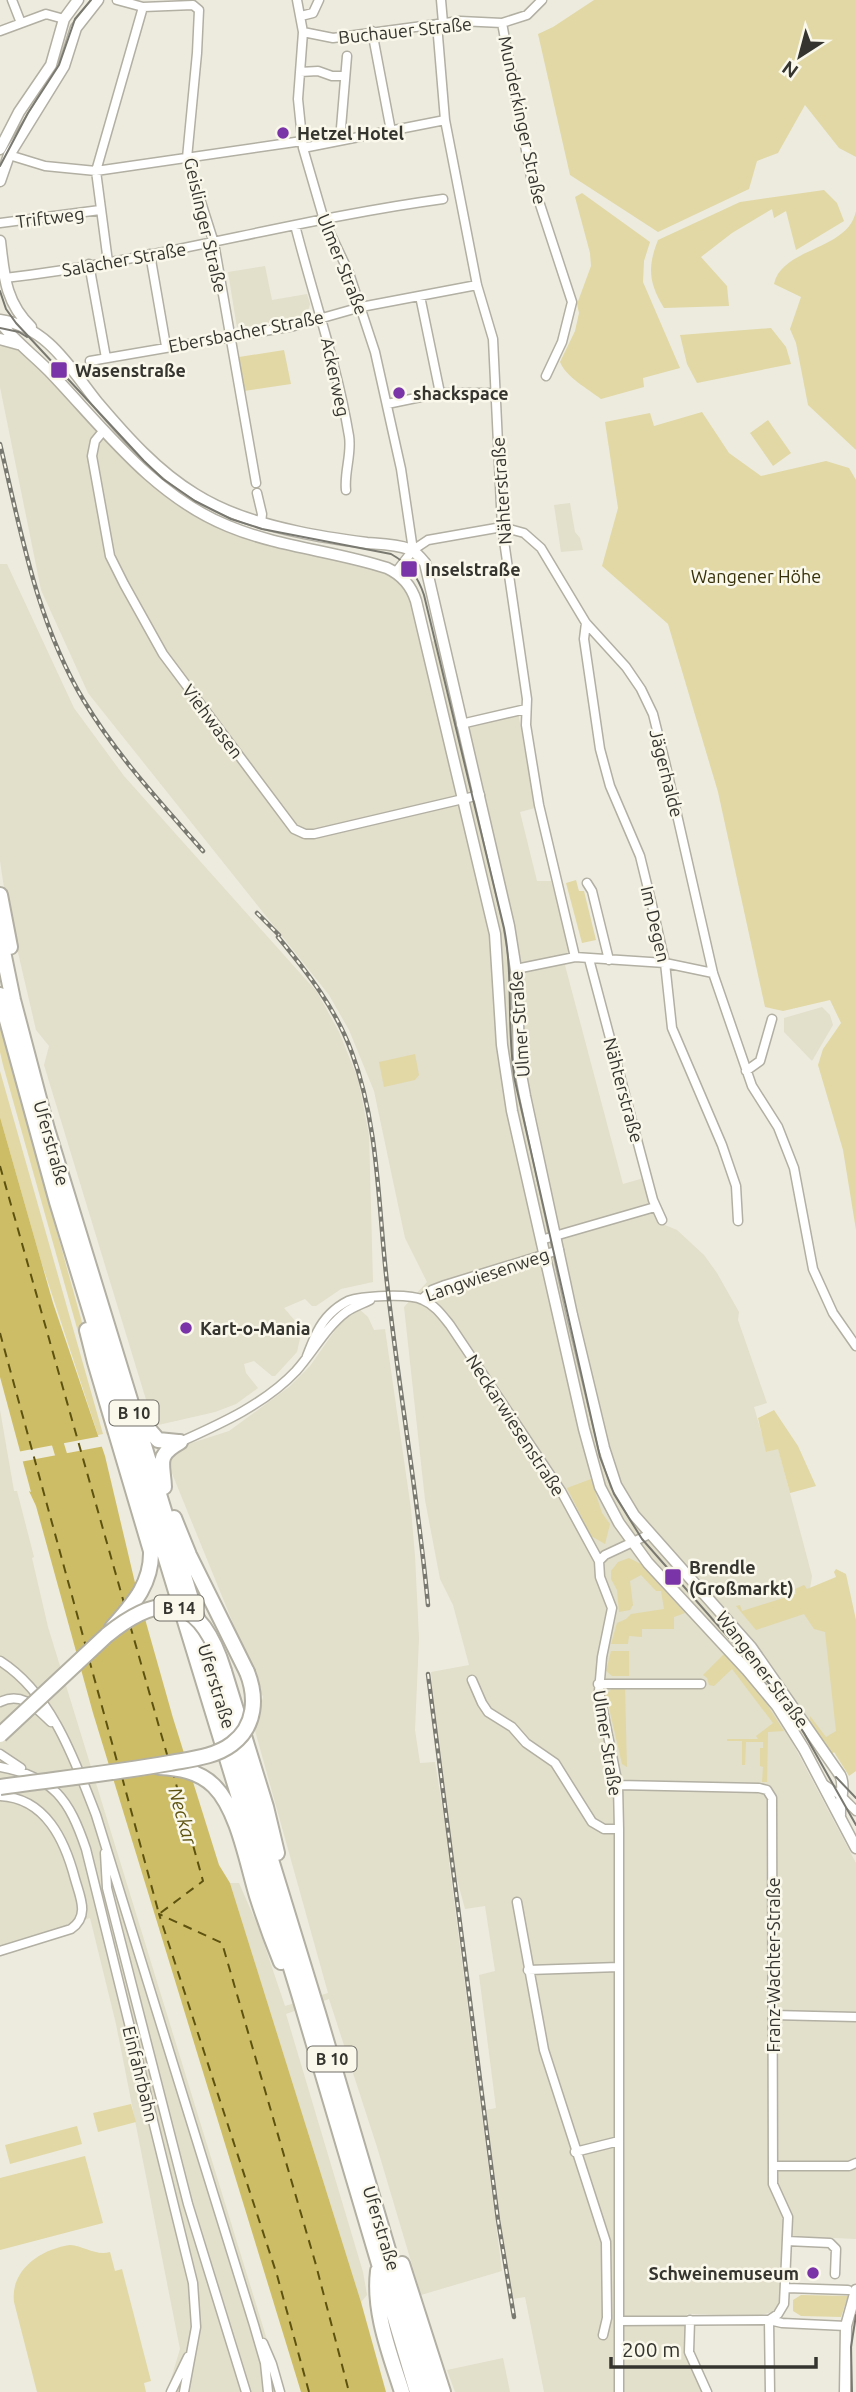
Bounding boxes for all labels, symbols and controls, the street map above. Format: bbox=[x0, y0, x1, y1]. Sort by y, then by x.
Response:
street label: Buchauer Straße bbox=[337, 13, 473, 47]
north arrow bbox=[765, 21, 835, 91]
street label: Munderkinger Straße bbox=[495, 34, 551, 206]
text: N bbox=[778, 57, 802, 83]
place label: Hetzel Hotel bbox=[297, 123, 405, 143]
marker: Hetzel Hotel bbox=[275, 125, 291, 141]
street label: Geislinger Straße bbox=[181, 156, 231, 294]
street label: Triftweg bbox=[15, 203, 85, 231]
street label: Ulmer Straße bbox=[314, 211, 372, 317]
street label: Salacher Straße bbox=[60, 238, 188, 280]
street label: Ebersbacher Straße bbox=[167, 306, 325, 356]
street label: Ackerweg bbox=[318, 336, 354, 418]
marker: Wasenstraße bbox=[49, 360, 69, 380]
place label: Wasenstraße bbox=[75, 360, 186, 380]
place label: shackspace bbox=[413, 383, 509, 403]
marker: shackspace bbox=[391, 385, 407, 401]
street label: Nähterstraße bbox=[487, 436, 515, 546]
marker: Inselstraße bbox=[399, 559, 419, 579]
place label: Inselstraße bbox=[425, 559, 521, 579]
park label: Wangener Höhe bbox=[691, 566, 821, 586]
street label: Viehwasen bbox=[179, 680, 247, 762]
street label: Jägerhalde bbox=[646, 727, 688, 819]
street label: Im Degen bbox=[638, 884, 674, 964]
street label: Ulmer Straße bbox=[505, 970, 533, 1078]
street label: Nähterstraße bbox=[600, 1035, 648, 1145]
street label: Uferstraße bbox=[30, 1098, 74, 1188]
street label: Langwiesenweg bbox=[422, 1243, 552, 1305]
place label: Kart-o-Mania bbox=[200, 1318, 311, 1338]
marker: Kart-o-Mania bbox=[178, 1320, 194, 1336]
street label: Neckarwiesenstraße bbox=[463, 1350, 569, 1500]
road number: B 10 bbox=[110, 1400, 158, 1426]
place label: Brendle (Großmarkt) bbox=[689, 1557, 794, 1599]
marker: Brendle (Großmarkt) bbox=[663, 1567, 683, 1587]
road number: B 14 bbox=[154, 1596, 204, 1620]
street label: Wangener Straße bbox=[713, 1607, 813, 1731]
street label: Uferstraße bbox=[195, 1641, 239, 1731]
street label: Ulmer Straße bbox=[590, 1689, 626, 1797]
water label: Neckar bbox=[164, 1785, 202, 1848]
street label: Franz-Wachter-Straße bbox=[763, 1877, 783, 2053]
street label: Einfahrbahn bbox=[119, 2024, 163, 2124]
road number: B 10 bbox=[308, 2047, 356, 2072]
street label: Uferstraße bbox=[360, 2183, 404, 2273]
place label: Schweinemuseum bbox=[648, 2263, 799, 2283]
marker: Schweinemuseum bbox=[805, 2265, 821, 2281]
scale bar bbox=[611, 2326, 816, 2370]
text: 200 m bbox=[622, 2337, 680, 2361]

